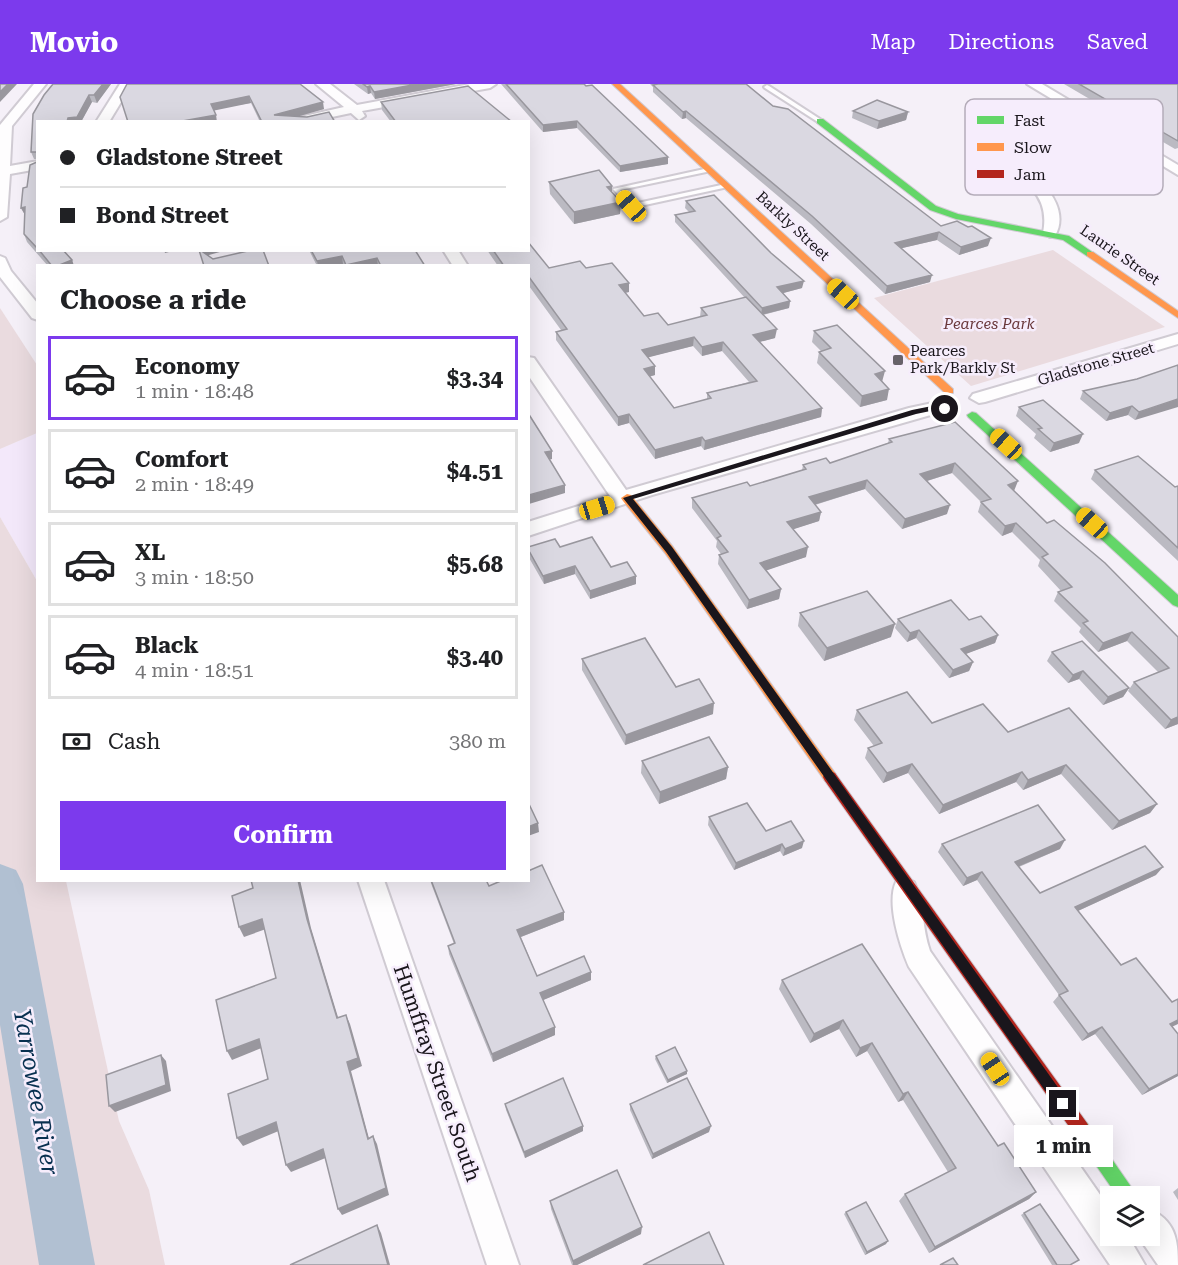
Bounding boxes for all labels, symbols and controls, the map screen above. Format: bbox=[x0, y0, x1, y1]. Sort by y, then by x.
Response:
text: Movio bbox=[30, 26, 118, 59]
text: Map bbox=[871, 30, 915, 54]
text: Directions bbox=[948, 30, 1054, 54]
text: Saved bbox=[1087, 30, 1148, 54]
legend bbox=[965, 99, 1163, 195]
text: Fast bbox=[1014, 111, 1045, 130]
text: Slow bbox=[1014, 138, 1052, 157]
text: Gladstone Street bbox=[96, 145, 283, 170]
text: Jam bbox=[1014, 165, 1046, 184]
car bbox=[612, 187, 650, 225]
street label: Barkly Street bbox=[753, 187, 834, 265]
text: Bond Street bbox=[96, 203, 229, 228]
street label: Laurie Street bbox=[1077, 221, 1164, 289]
car bbox=[824, 275, 862, 313]
text: Choose a ride bbox=[60, 284, 246, 316]
park label: Pearces Park bbox=[942, 315, 1035, 333]
street label: Gladstone Street bbox=[1036, 339, 1157, 389]
place label: Pearces Park/Barkly St bbox=[910, 342, 1016, 377]
icon: car bbox=[63, 351, 117, 405]
marker: Pearces Park/Barkly St bbox=[891, 353, 905, 367]
text: Economy bbox=[135, 354, 239, 379]
text: $3.34 bbox=[447, 366, 503, 391]
text: 1 min · 18:48 bbox=[135, 379, 254, 403]
route start bbox=[931, 395, 958, 422]
car bbox=[987, 425, 1025, 463]
icon: car bbox=[63, 444, 117, 498]
text: Comfort bbox=[135, 447, 228, 472]
text: $4.51 bbox=[447, 459, 503, 484]
text: 2 min · 18:49 bbox=[135, 472, 254, 496]
car bbox=[577, 494, 617, 522]
car bbox=[1073, 504, 1111, 542]
icon: car bbox=[63, 537, 117, 591]
text: XL bbox=[135, 540, 165, 565]
text: $5.68 bbox=[447, 552, 503, 577]
text: 3 min · 18:50 bbox=[135, 565, 254, 589]
icon: car bbox=[63, 630, 117, 684]
text: Black bbox=[135, 633, 199, 658]
text: $3.40 bbox=[447, 645, 503, 670]
text: 4 min · 18:51 bbox=[135, 658, 254, 682]
icon: cash bbox=[60, 725, 93, 758]
text: Cash bbox=[108, 729, 160, 754]
text: 380 m bbox=[449, 729, 506, 753]
button: Confirm bbox=[60, 801, 506, 870]
street label: Humffray Street South bbox=[389, 961, 486, 1185]
water label: Yarrowee River bbox=[8, 1006, 64, 1178]
car bbox=[977, 1049, 1013, 1089]
route end bbox=[1049, 1090, 1076, 1117]
callout: 1 min bbox=[1014, 1125, 1112, 1167]
text: 1 min bbox=[1036, 1134, 1091, 1158]
map controls bbox=[1100, 1186, 1160, 1246]
button: layers bbox=[1100, 1186, 1160, 1246]

